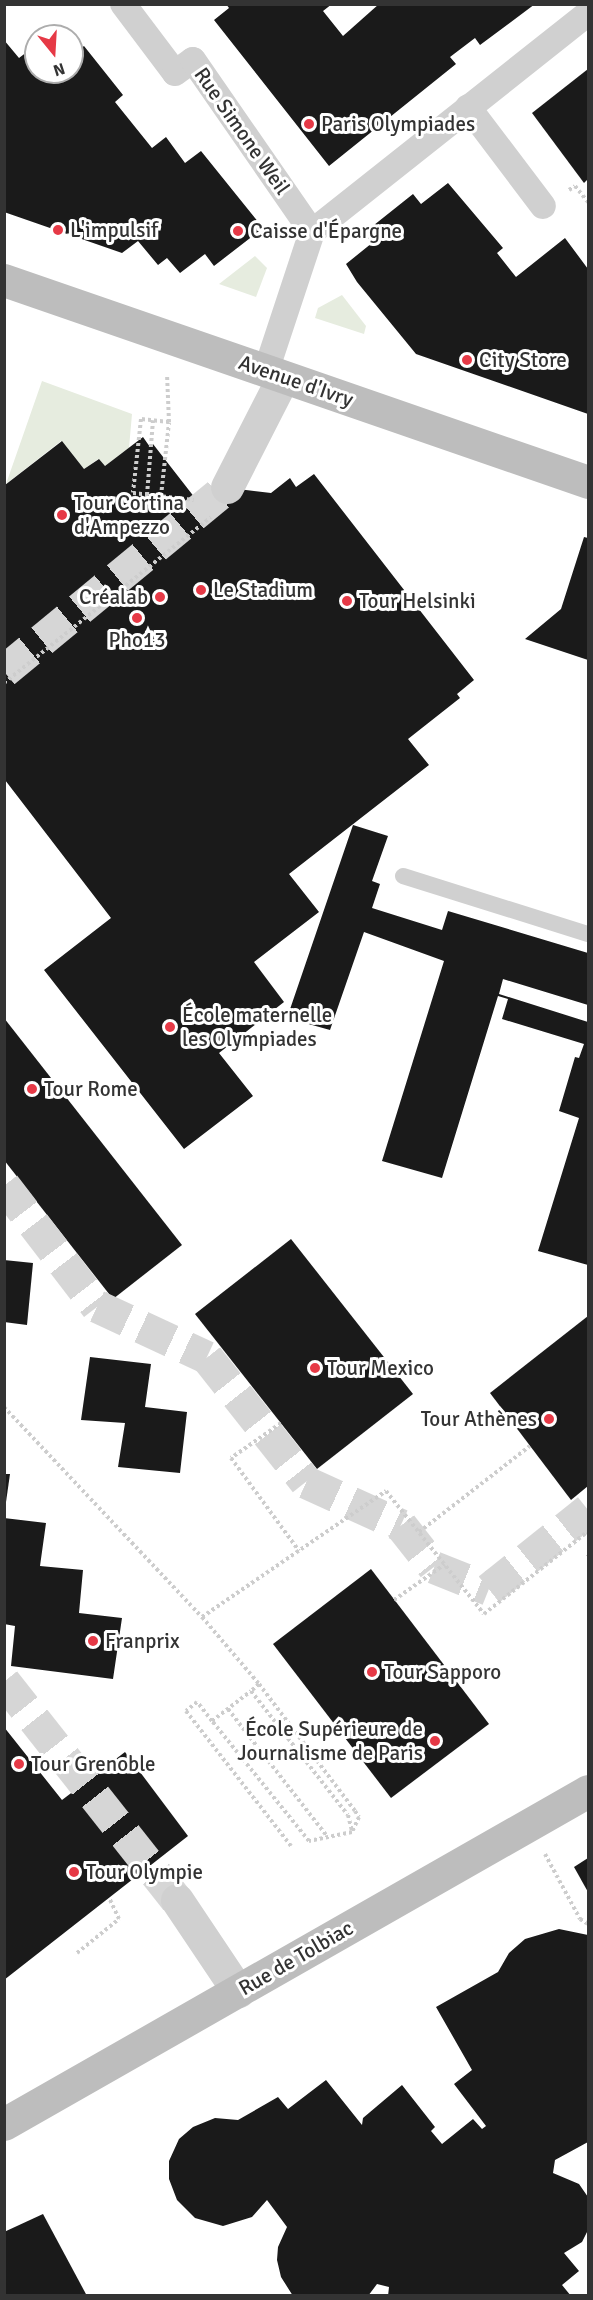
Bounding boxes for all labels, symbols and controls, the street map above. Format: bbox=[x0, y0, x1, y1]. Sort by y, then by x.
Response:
north arrow bbox=[24, 24, 84, 84]
text: N bbox=[51, 58, 67, 80]
street label: Rue Simone Weil bbox=[189, 62, 295, 200]
place label: Paris Olympiades bbox=[321, 111, 475, 137]
marker: Paris Olympiades bbox=[302, 117, 316, 131]
place label: L'impulsif bbox=[70, 217, 158, 243]
place label: Caisse d'Épargne bbox=[250, 218, 402, 244]
marker: L'impulsif bbox=[51, 223, 65, 237]
marker: Caisse d'Épargne bbox=[231, 224, 245, 238]
place label: City Store bbox=[479, 347, 567, 373]
street label: Avenue d'Ivry bbox=[235, 350, 357, 412]
marker: City Store bbox=[460, 353, 474, 367]
place label: Tour Cortina d'Ampezzo bbox=[74, 490, 184, 540]
marker: Tour Cortina d'Ampezzo bbox=[55, 508, 69, 522]
place label: Le Stadium bbox=[213, 577, 313, 603]
marker: Le Stadium bbox=[194, 583, 208, 597]
place label: Créalab bbox=[79, 584, 148, 610]
place label: Tour Helsinki bbox=[359, 588, 476, 614]
marker: Créalab bbox=[153, 590, 167, 604]
marker: Tour Helsinki bbox=[340, 594, 354, 608]
marker: Pho13 bbox=[130, 611, 144, 625]
place label: Pho13 bbox=[109, 627, 165, 653]
place label: École maternelle les Olympiades bbox=[182, 1002, 332, 1052]
marker: École maternelle les Olympiades bbox=[163, 1020, 177, 1034]
place label: Tour Rome bbox=[44, 1076, 138, 1102]
marker: Tour Rome bbox=[25, 1082, 39, 1096]
place label: Tour Mexico bbox=[327, 1355, 434, 1381]
marker: Tour Mexico bbox=[308, 1361, 322, 1375]
place label: Tour Athènes bbox=[421, 1406, 537, 1432]
marker: Tour Athènes bbox=[542, 1412, 556, 1426]
place label: Franprix bbox=[105, 1628, 180, 1654]
marker: Franprix bbox=[86, 1634, 100, 1648]
place label: Tour Sapporo bbox=[384, 1659, 501, 1685]
marker: Tour Sapporo bbox=[365, 1665, 379, 1679]
place label: École Supérieure de Journalisme de Paris bbox=[237, 1716, 423, 1766]
marker: École Supérieure de Journalisme de Paris bbox=[428, 1734, 442, 1748]
place label: Tour Grenoble bbox=[31, 1751, 156, 1777]
marker: Tour Grenoble bbox=[12, 1757, 26, 1771]
place label: Tour Olympie bbox=[86, 1859, 203, 1885]
marker: Tour Olympie bbox=[67, 1865, 81, 1879]
street label: Rue de Tolbiac bbox=[234, 1915, 358, 2001]

